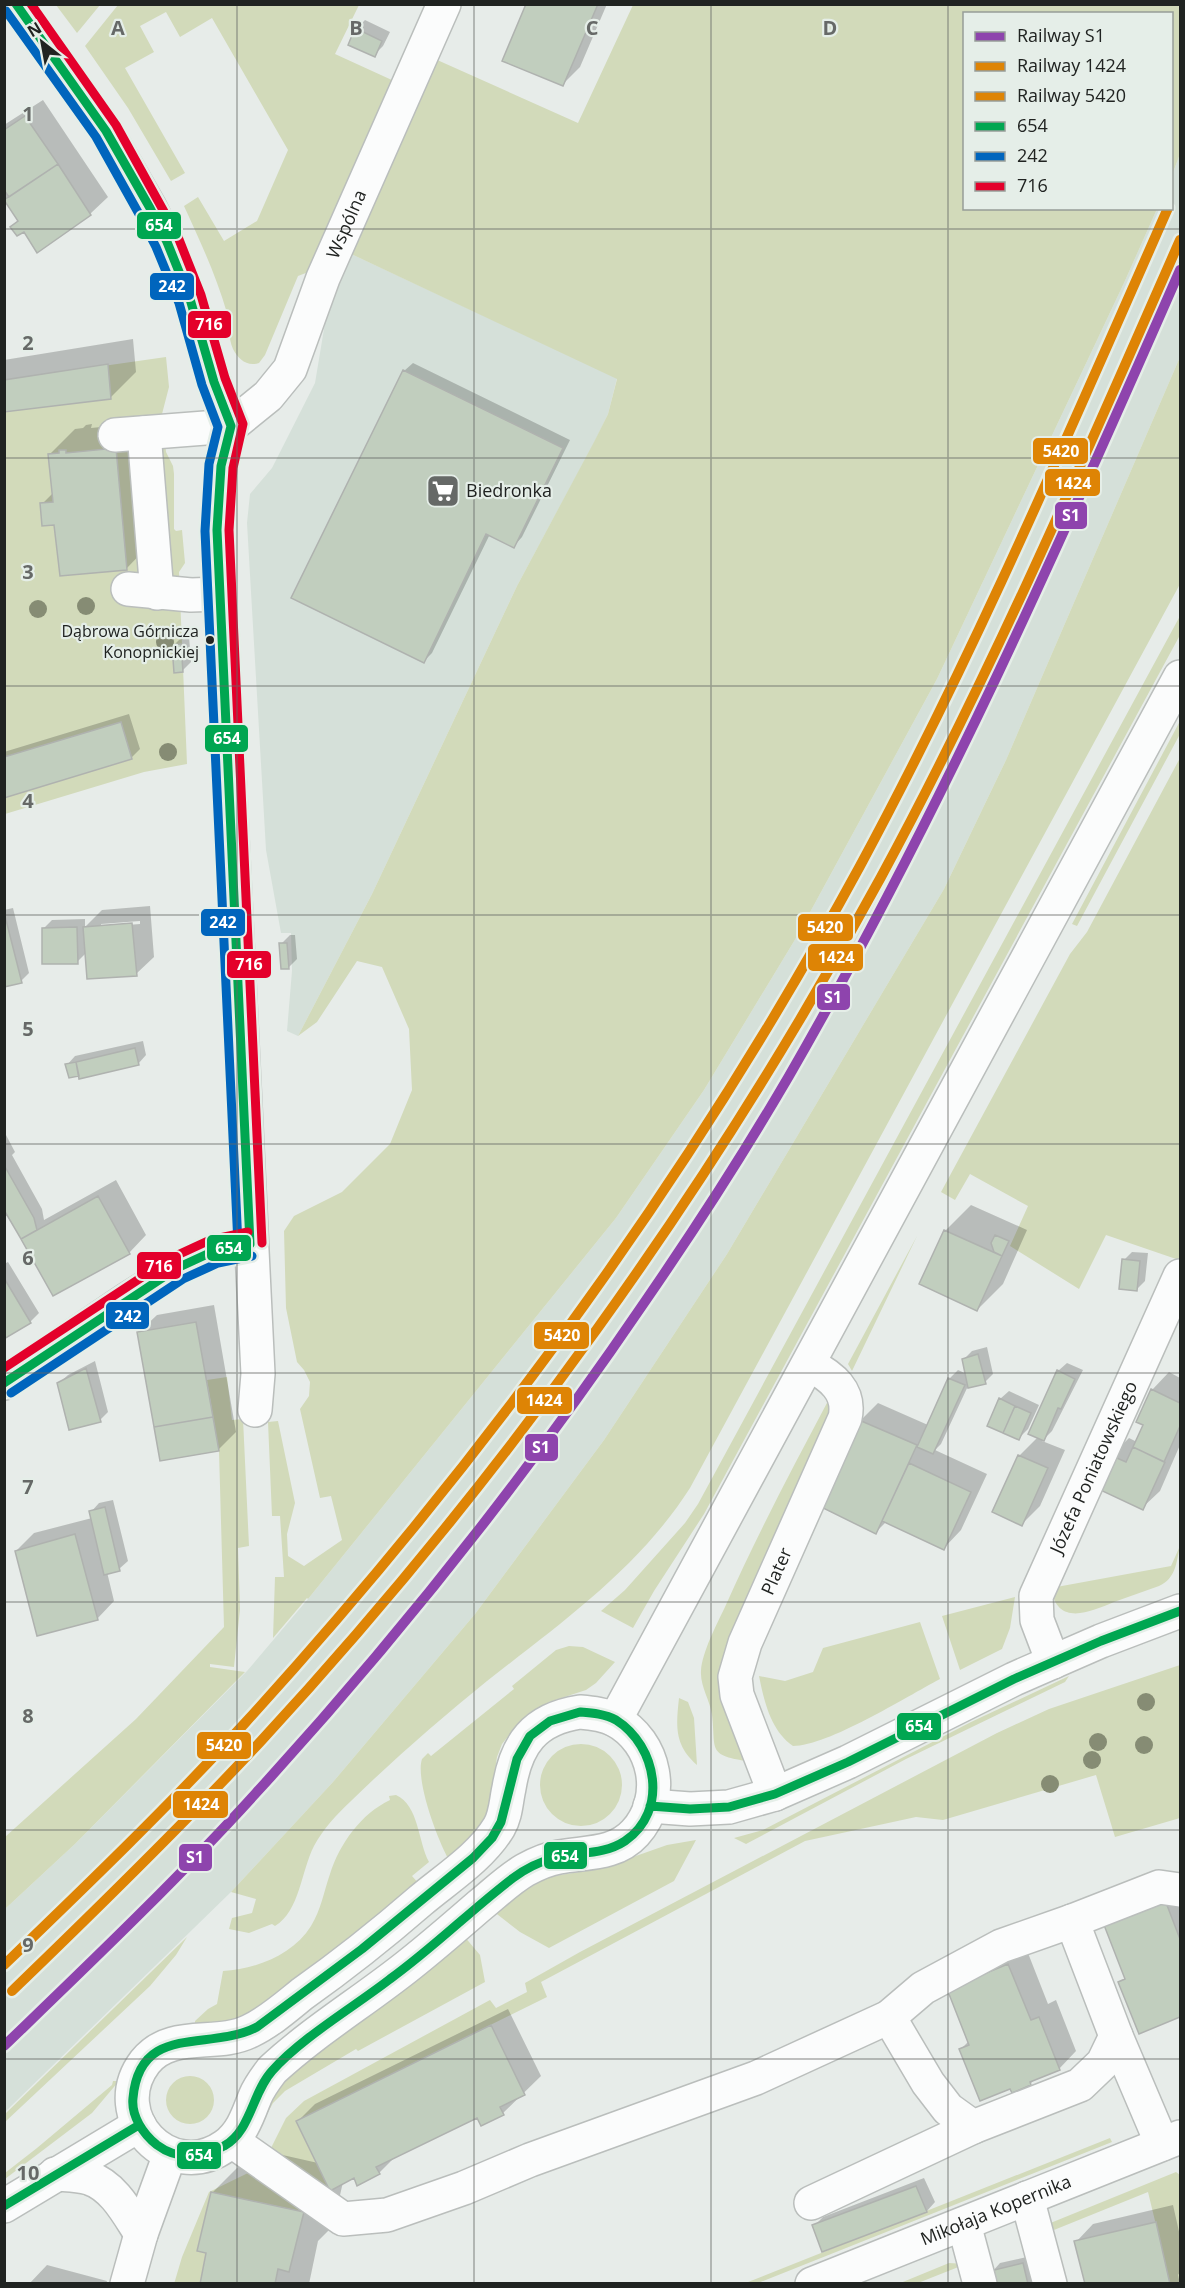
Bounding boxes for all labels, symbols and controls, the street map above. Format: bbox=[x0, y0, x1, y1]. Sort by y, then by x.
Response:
north arrow bbox=[12, 12, 72, 72]
legend bbox=[963, 12, 1173, 210]
text: A bbox=[111, 14, 125, 41]
text: B bbox=[349, 14, 363, 41]
text: C bbox=[586, 14, 599, 41]
text: D bbox=[823, 14, 837, 41]
text: N bbox=[23, 16, 46, 42]
text: Railway S1 bbox=[1017, 23, 1105, 47]
text: Railway 1424 bbox=[1017, 53, 1126, 77]
text: Railway 5420 bbox=[1017, 83, 1126, 107]
text: 1 bbox=[22, 100, 34, 127]
text: 654 bbox=[1017, 113, 1048, 137]
text: 242 bbox=[1017, 143, 1048, 167]
text: 716 bbox=[1017, 173, 1048, 197]
street label: Wspólna bbox=[320, 186, 371, 262]
line badge: 654 bbox=[136, 211, 182, 240]
text: 654 bbox=[145, 214, 173, 236]
line badge: 242 bbox=[149, 272, 195, 301]
text: 242 bbox=[158, 275, 186, 297]
line badge: 716 bbox=[187, 310, 232, 339]
text: 716 bbox=[195, 313, 223, 335]
text: 2 bbox=[22, 329, 34, 356]
line badge: 5420 bbox=[1032, 437, 1089, 465]
text: 5420 bbox=[1043, 440, 1079, 462]
line badge: 1424 bbox=[1044, 468, 1101, 497]
text: 1424 bbox=[1055, 472, 1091, 494]
supermarket icon: Biedronka bbox=[425, 473, 461, 509]
place label: Biedronka bbox=[466, 478, 552, 502]
line badge: S1 bbox=[1054, 501, 1088, 530]
text: S1 bbox=[1062, 504, 1080, 526]
text: 3 bbox=[22, 558, 34, 585]
place label: Dąbrowa Górnicza Konopnickiej bbox=[61, 620, 199, 663]
marker: Dąbrowa Górnicza Konopnickiej bbox=[204, 634, 216, 646]
line badge: 654 bbox=[204, 724, 249, 753]
text: 654 bbox=[213, 727, 241, 749]
text: 4 bbox=[22, 787, 34, 814]
line badge: 242 bbox=[200, 908, 246, 937]
text: 242 bbox=[209, 911, 237, 933]
line badge: 5420 bbox=[797, 913, 854, 942]
text: 5420 bbox=[807, 916, 843, 938]
line badge: 1424 bbox=[807, 943, 864, 972]
text: 1424 bbox=[818, 946, 854, 968]
line badge: 716 bbox=[226, 950, 272, 979]
text: 716 bbox=[235, 953, 263, 975]
line badge: S1 bbox=[816, 983, 851, 1011]
text: S1 bbox=[824, 986, 842, 1008]
text: 5 bbox=[22, 1015, 34, 1042]
line badge: 654 bbox=[206, 1234, 252, 1262]
text: 654 bbox=[215, 1237, 243, 1259]
text: 6 bbox=[22, 1244, 34, 1271]
line badge: 716 bbox=[136, 1251, 182, 1280]
text: 716 bbox=[145, 1255, 173, 1277]
line badge: 242 bbox=[105, 1301, 150, 1330]
text: 242 bbox=[114, 1305, 142, 1327]
line badge: 5420 bbox=[533, 1321, 590, 1350]
text: 5420 bbox=[544, 1324, 580, 1346]
street label: Józefa Poniatowskiego bbox=[1043, 1377, 1142, 1559]
line badge: 1424 bbox=[516, 1386, 573, 1415]
text: 1424 bbox=[526, 1389, 562, 1411]
line badge: S1 bbox=[524, 1433, 559, 1462]
text: S1 bbox=[532, 1436, 550, 1458]
text: 7 bbox=[22, 1473, 34, 1500]
street label: Plater bbox=[755, 1543, 797, 1598]
text: 8 bbox=[22, 1702, 34, 1729]
line badge: 654 bbox=[896, 1712, 942, 1741]
text: 654 bbox=[905, 1715, 933, 1737]
line badge: 5420 bbox=[196, 1731, 252, 1760]
text: 5420 bbox=[206, 1734, 242, 1756]
line badge: 1424 bbox=[172, 1790, 229, 1819]
text: 1424 bbox=[183, 1793, 219, 1815]
line badge: 654 bbox=[543, 1841, 588, 1870]
line badge: S1 bbox=[178, 1843, 213, 1872]
text: 654 bbox=[551, 1845, 579, 1867]
text: S1 bbox=[186, 1846, 204, 1868]
text: 9 bbox=[22, 1931, 34, 1958]
line badge: 654 bbox=[176, 2141, 222, 2170]
text: 654 bbox=[185, 2144, 213, 2166]
text: 10 bbox=[17, 2159, 39, 2186]
street label: Mikołaja Kopernika bbox=[917, 2169, 1074, 2250]

